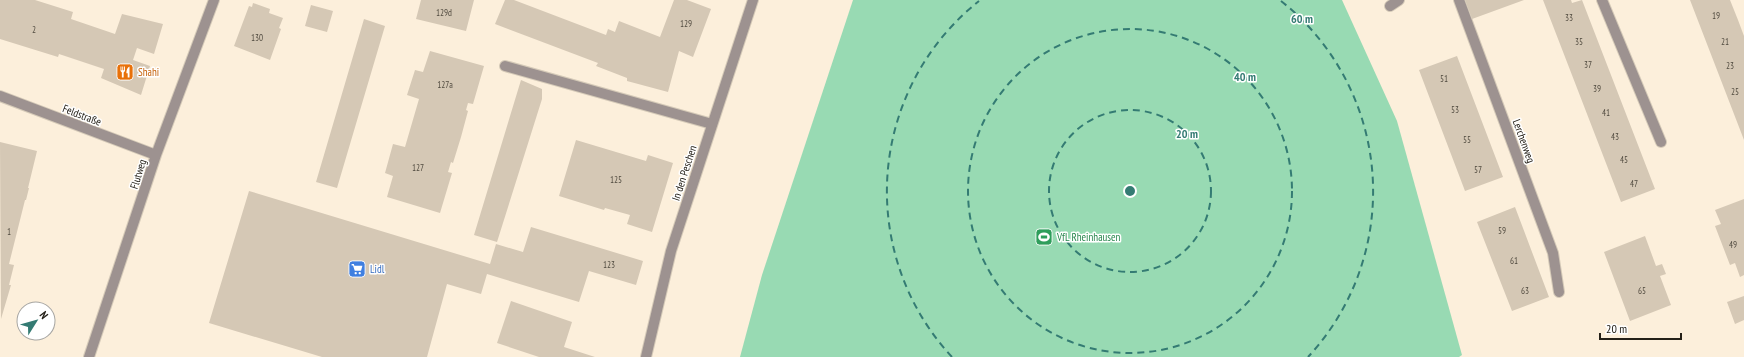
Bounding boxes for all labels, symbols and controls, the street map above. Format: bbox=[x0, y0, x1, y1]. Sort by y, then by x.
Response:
house number: 129d bbox=[436, 7, 452, 18]
house number: 19 bbox=[1712, 10, 1720, 21]
text: 60 m bbox=[1291, 11, 1313, 26]
house number: 33 bbox=[1565, 12, 1573, 23]
house number: 129 bbox=[680, 18, 692, 29]
house number: 2 bbox=[32, 24, 36, 35]
house number: 130 bbox=[251, 32, 263, 43]
house number: 35 bbox=[1575, 36, 1583, 47]
house number: 21 bbox=[1721, 36, 1729, 47]
house number: 37 bbox=[1584, 59, 1592, 70]
house number: 23 bbox=[1726, 60, 1734, 71]
restaurant icon: Shahi bbox=[115, 62, 135, 82]
place label: Shahi bbox=[138, 65, 159, 79]
text: 40 m bbox=[1234, 69, 1256, 84]
house number: 51 bbox=[1440, 73, 1448, 84]
house number: 127a bbox=[437, 79, 453, 90]
house number: 39 bbox=[1593, 83, 1601, 94]
house number: 25 bbox=[1731, 86, 1739, 97]
street label: Feldstraße bbox=[61, 101, 104, 129]
house number: 53 bbox=[1451, 104, 1459, 115]
house number: 41 bbox=[1602, 107, 1610, 118]
street label: Lerchenweg bbox=[1510, 117, 1538, 165]
text: 20 m bbox=[1176, 126, 1198, 141]
house number: 43 bbox=[1611, 131, 1619, 142]
house number: 55 bbox=[1463, 134, 1471, 145]
street label: In den Peschen bbox=[668, 143, 700, 202]
house number: 45 bbox=[1620, 154, 1628, 165]
street label: Flutweg bbox=[127, 157, 149, 191]
house number: 127 bbox=[412, 162, 424, 173]
house number: 57 bbox=[1474, 164, 1482, 175]
house number: 125 bbox=[610, 174, 622, 185]
house number: 47 bbox=[1630, 178, 1638, 189]
centre of rings bbox=[1123, 184, 1137, 198]
house number: 59 bbox=[1498, 225, 1506, 236]
house number: 1 bbox=[7, 226, 11, 237]
sports icon: VfL Rheinhausen bbox=[1034, 227, 1054, 247]
place label: VfL Rheinhausen bbox=[1056, 230, 1121, 244]
house number: 49 bbox=[1729, 239, 1737, 250]
house number: 61 bbox=[1510, 255, 1518, 266]
supermarket icon: Lidl bbox=[347, 259, 367, 279]
house number: 123 bbox=[603, 259, 615, 270]
place label: Lidl bbox=[370, 262, 385, 276]
house number: 63 bbox=[1521, 285, 1529, 296]
house number: 65 bbox=[1638, 285, 1646, 296]
north arrow bbox=[16, 301, 56, 341]
text: N bbox=[37, 308, 51, 322]
scale bar bbox=[1600, 315, 1681, 341]
text: 20 m bbox=[1606, 321, 1627, 336]

